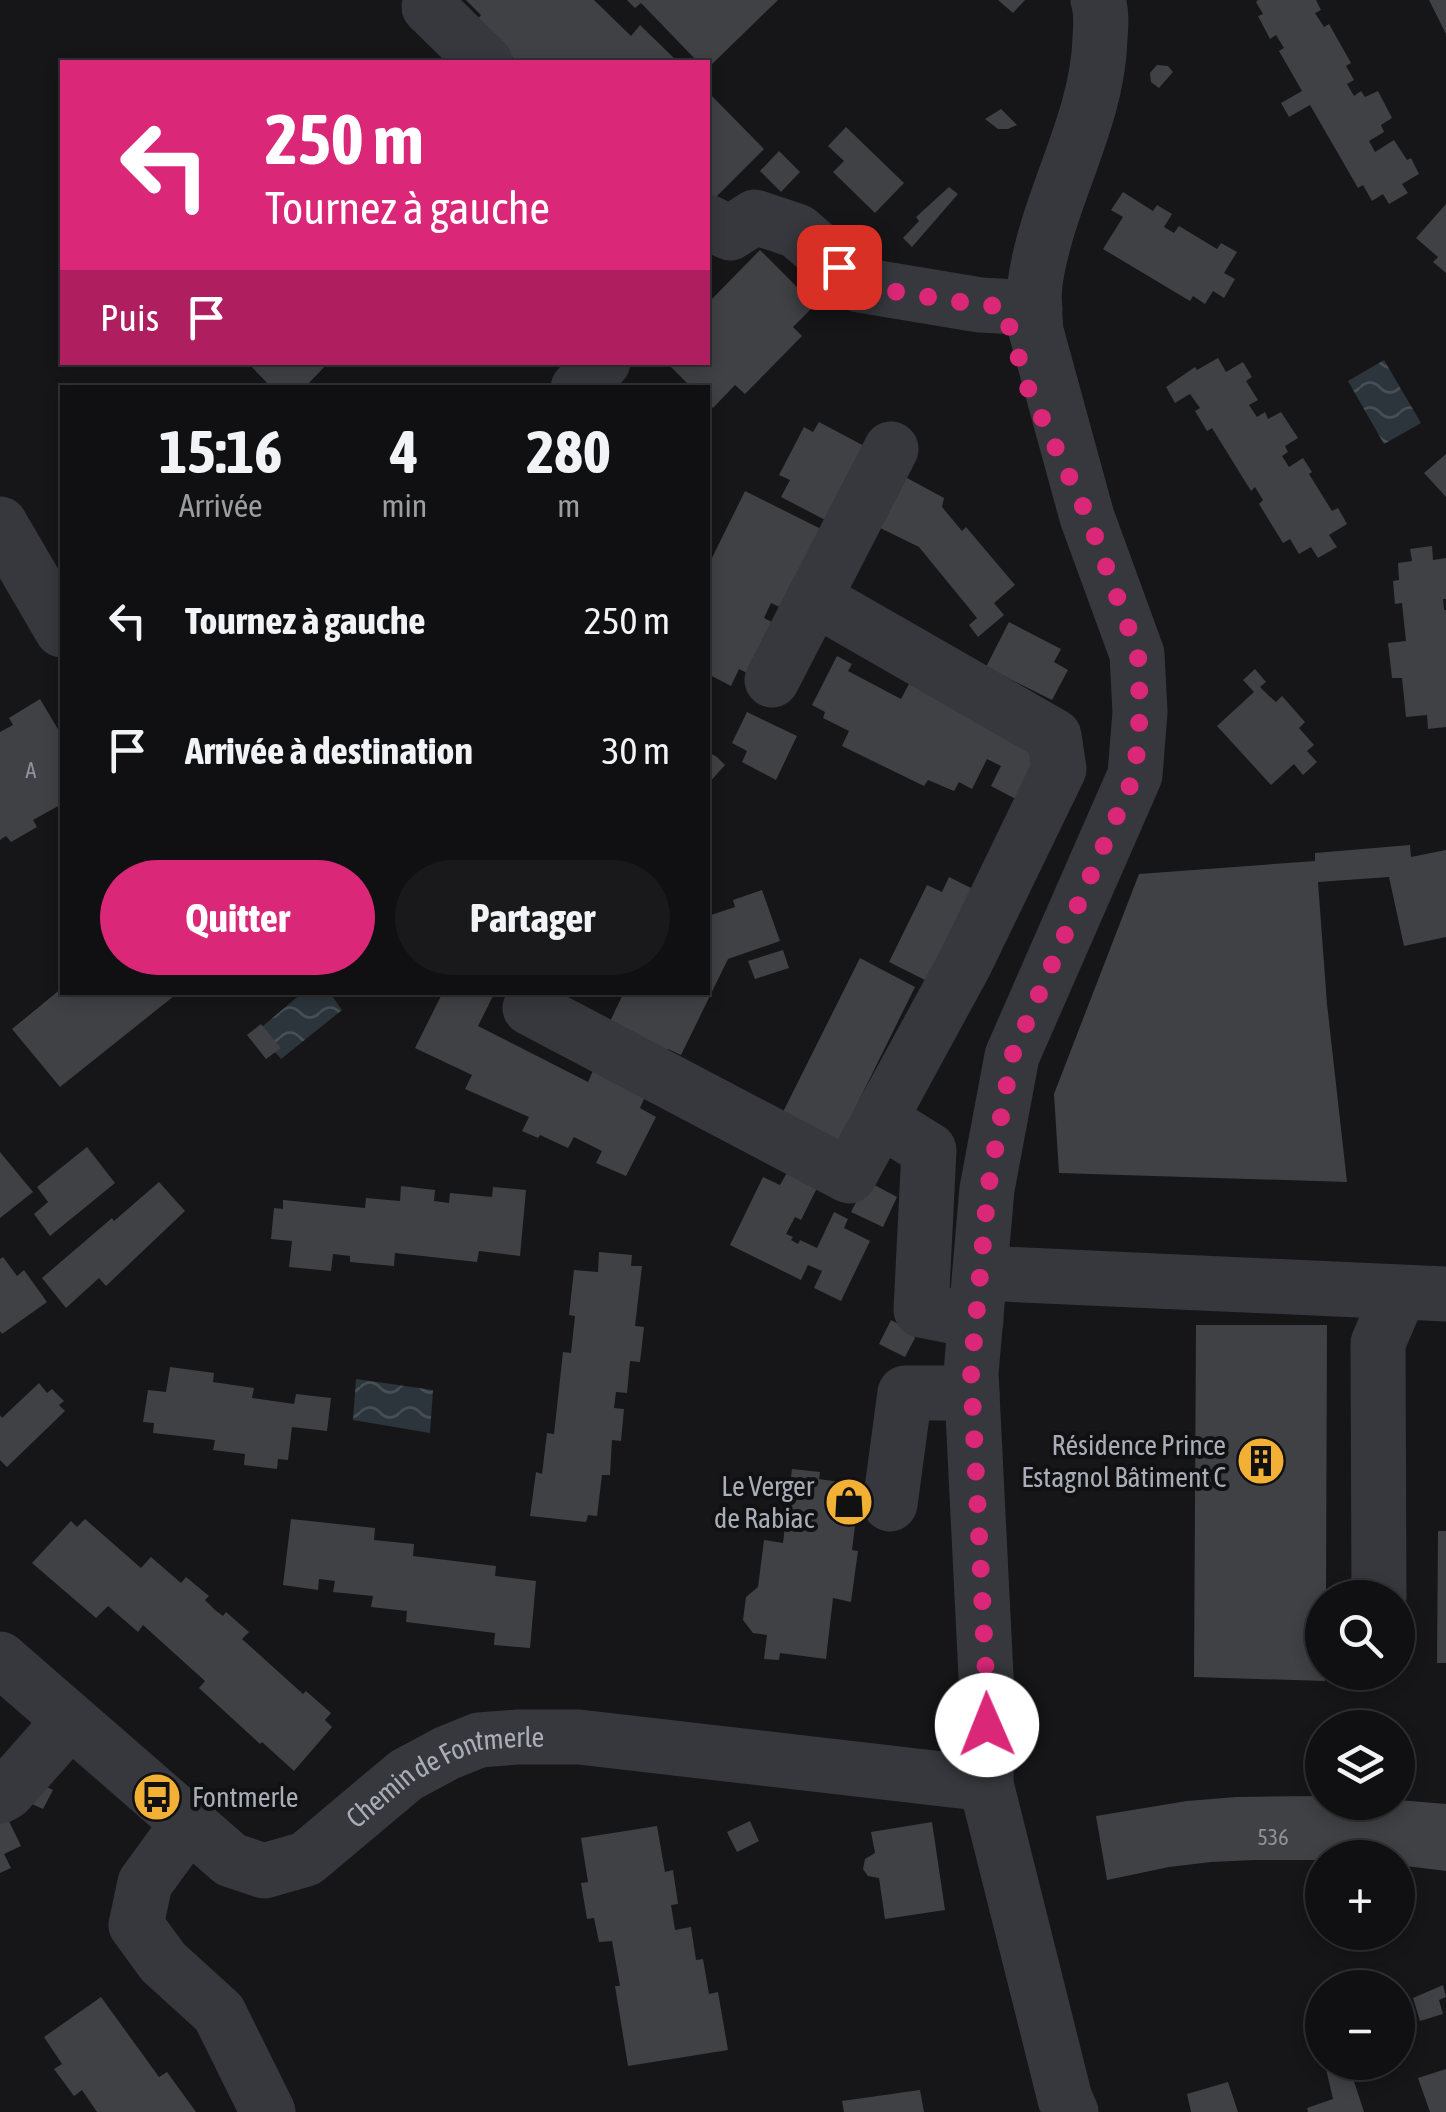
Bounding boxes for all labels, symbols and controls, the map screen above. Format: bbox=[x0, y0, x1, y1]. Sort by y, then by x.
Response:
text: 250 m bbox=[265, 99, 424, 179]
icon: left bbox=[100, 100, 230, 230]
text: Tournez à gauche bbox=[265, 182, 550, 234]
pin bbox=[797, 225, 882, 310]
icon: arrive bbox=[812, 240, 867, 295]
icon: arrive bbox=[179, 290, 234, 345]
text: Puis bbox=[100, 296, 159, 339]
text: 15:16 bbox=[159, 417, 282, 486]
text: 4 bbox=[390, 417, 419, 486]
text: 280 bbox=[526, 417, 611, 486]
text: Arrivée bbox=[179, 487, 263, 524]
text: min bbox=[381, 487, 427, 524]
text: m bbox=[557, 487, 580, 524]
icon: left bbox=[100, 593, 155, 648]
text: Tournez à gauche bbox=[185, 599, 426, 642]
text: 250 m bbox=[584, 599, 670, 642]
icon: arrive bbox=[100, 723, 155, 778]
text: Arrivée à destination bbox=[185, 729, 473, 772]
text: 30 m bbox=[602, 729, 670, 772]
house number: A bbox=[26, 757, 37, 783]
button: Quitter bbox=[100, 860, 375, 975]
button: Partager bbox=[395, 860, 670, 975]
place label: Résidence Prince Estagnol Bâtiment C bbox=[1021, 1429, 1226, 1493]
building icon: Résidence Prince Estagnol Bâtiment C bbox=[1235, 1435, 1287, 1487]
place label: Le Verger de Rabiac bbox=[714, 1470, 815, 1534]
shop icon: Le Verger de Rabiac bbox=[823, 1476, 875, 1528]
map controls bbox=[1305, 1580, 1415, 2080]
button: search bbox=[1305, 1580, 1415, 1690]
position arrow bbox=[935, 1673, 1039, 1777]
button: layers bbox=[1305, 1710, 1415, 1820]
street label: Chemin de Fontmerle bbox=[340, 1721, 544, 1834]
bus stop icon: Fontmerle bbox=[131, 1771, 183, 1823]
place label: Fontmerle bbox=[192, 1781, 299, 1813]
house number: 536 bbox=[1257, 1824, 1289, 1850]
button: + bbox=[1305, 1840, 1415, 1950]
button: − bbox=[1305, 1970, 1415, 2080]

